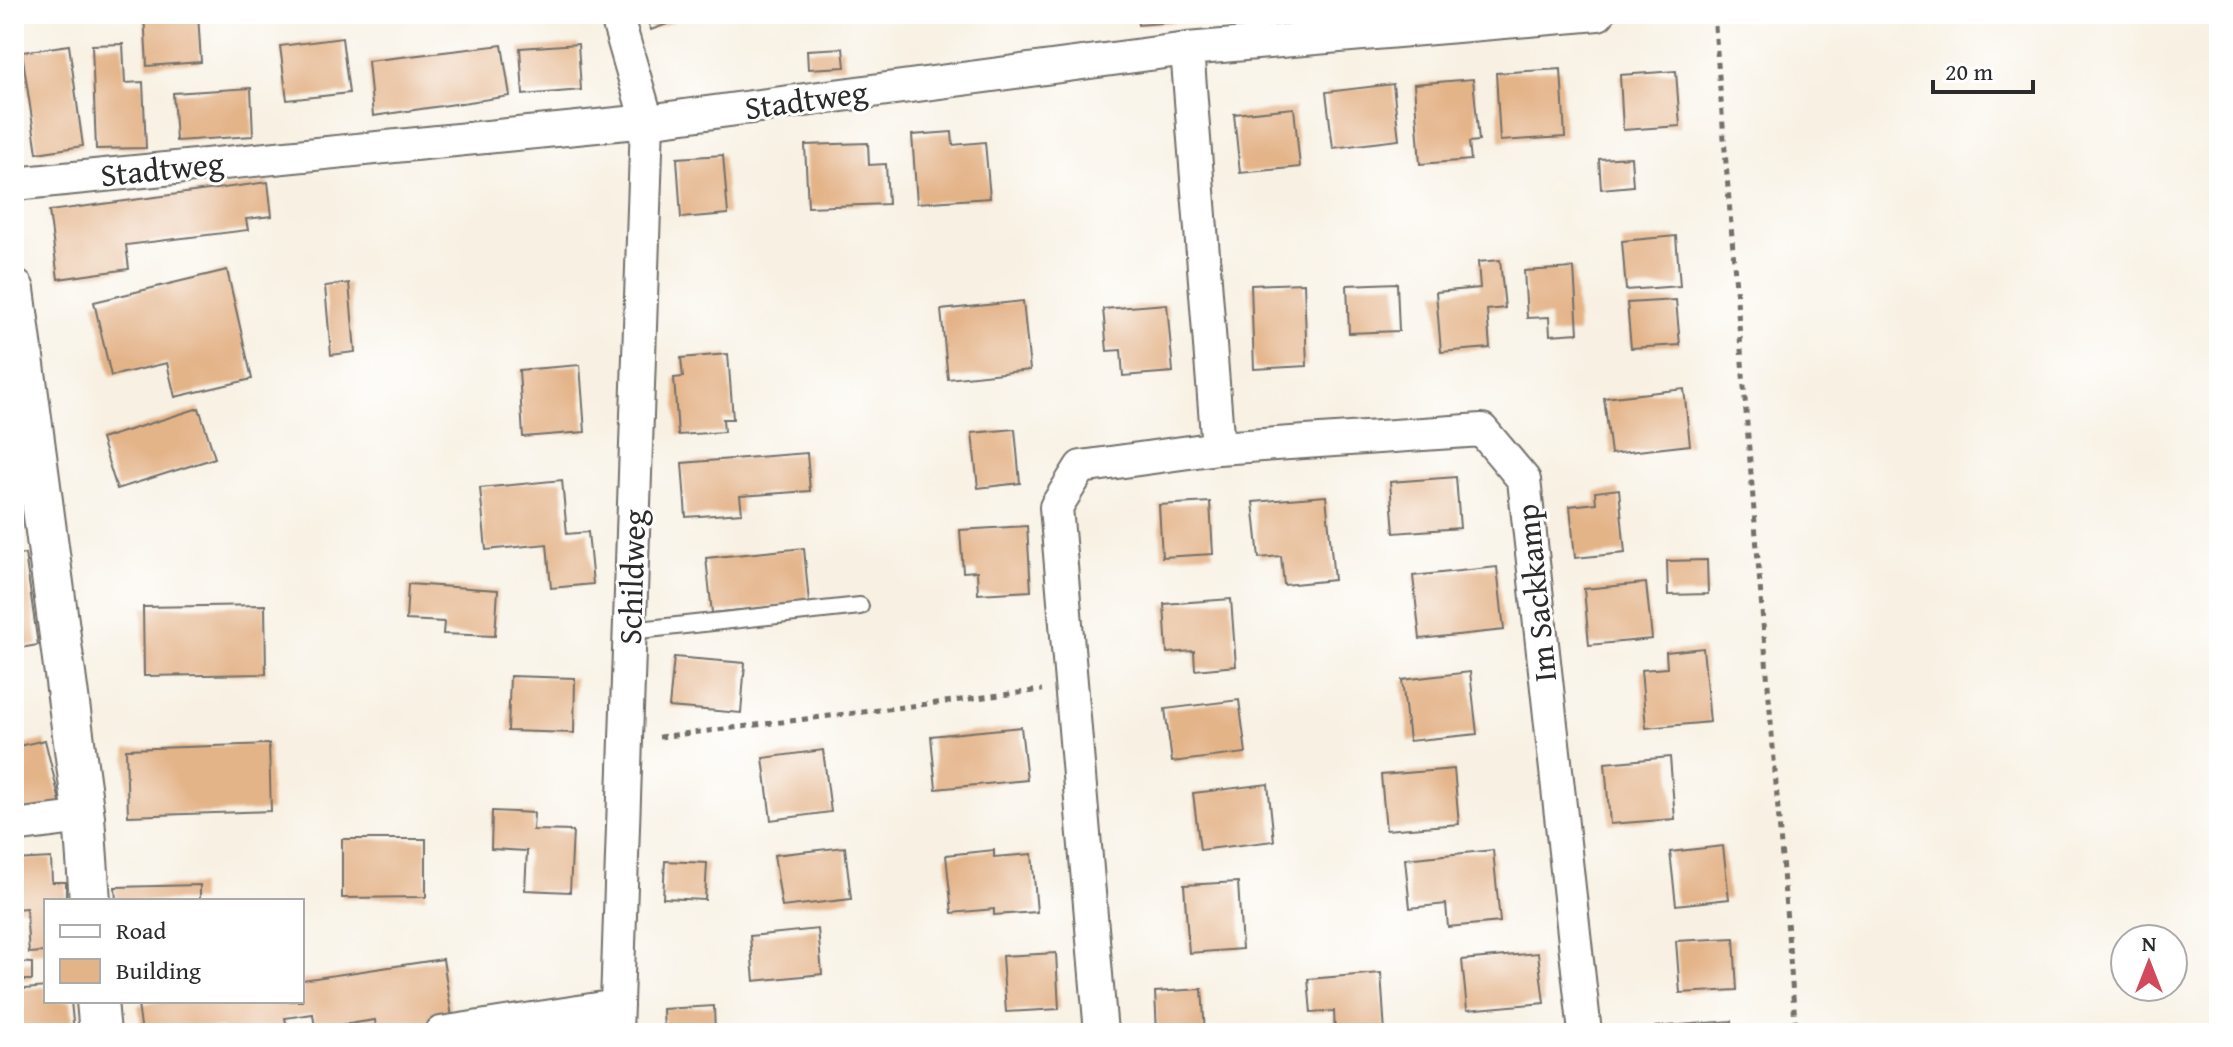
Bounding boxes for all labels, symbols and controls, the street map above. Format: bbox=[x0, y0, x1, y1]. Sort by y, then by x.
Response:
scale bar bbox=[1933, 44, 2033, 94]
text: 20 m bbox=[1945, 54, 1993, 89]
street label: Stadtweg bbox=[742, 68, 870, 131]
street label: Stadtweg bbox=[98, 139, 226, 198]
street label: Im Sackkamp bbox=[1503, 502, 1568, 684]
street label: Schildweg bbox=[606, 508, 657, 645]
legend bbox=[44, 899, 304, 1003]
text: Road bbox=[116, 913, 166, 948]
north arrow bbox=[2109, 923, 2189, 1003]
text: N bbox=[2142, 927, 2157, 959]
text: Building bbox=[116, 953, 201, 988]

